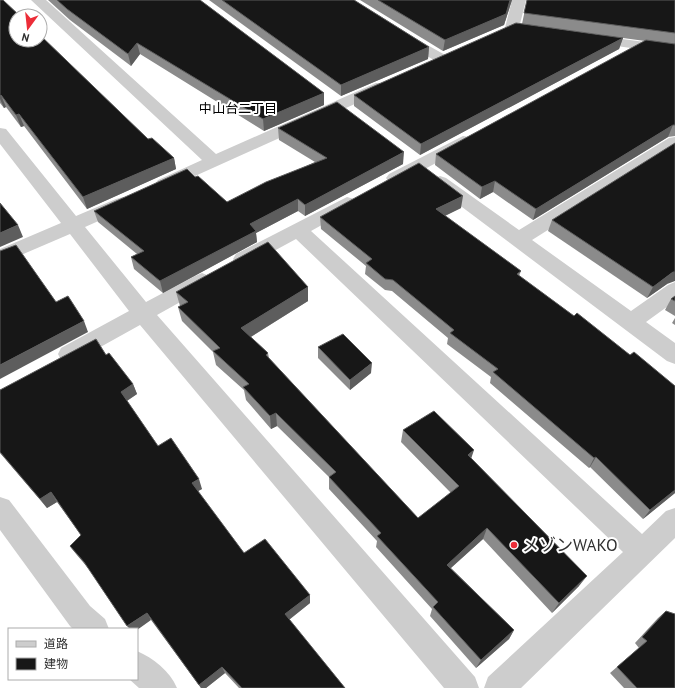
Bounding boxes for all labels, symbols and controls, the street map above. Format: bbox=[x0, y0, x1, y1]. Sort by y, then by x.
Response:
north arrow bbox=[8, 8, 48, 48]
text: N bbox=[20, 30, 31, 45]
district label: 中山台二丁目 bbox=[199, 100, 277, 117]
place label: メゾンWAKO bbox=[522, 534, 618, 556]
marker: メゾンWAKO bbox=[509, 540, 519, 550]
legend bbox=[8, 628, 138, 680]
text: 道路 bbox=[44, 636, 68, 651]
text: 建物 bbox=[44, 656, 68, 671]

